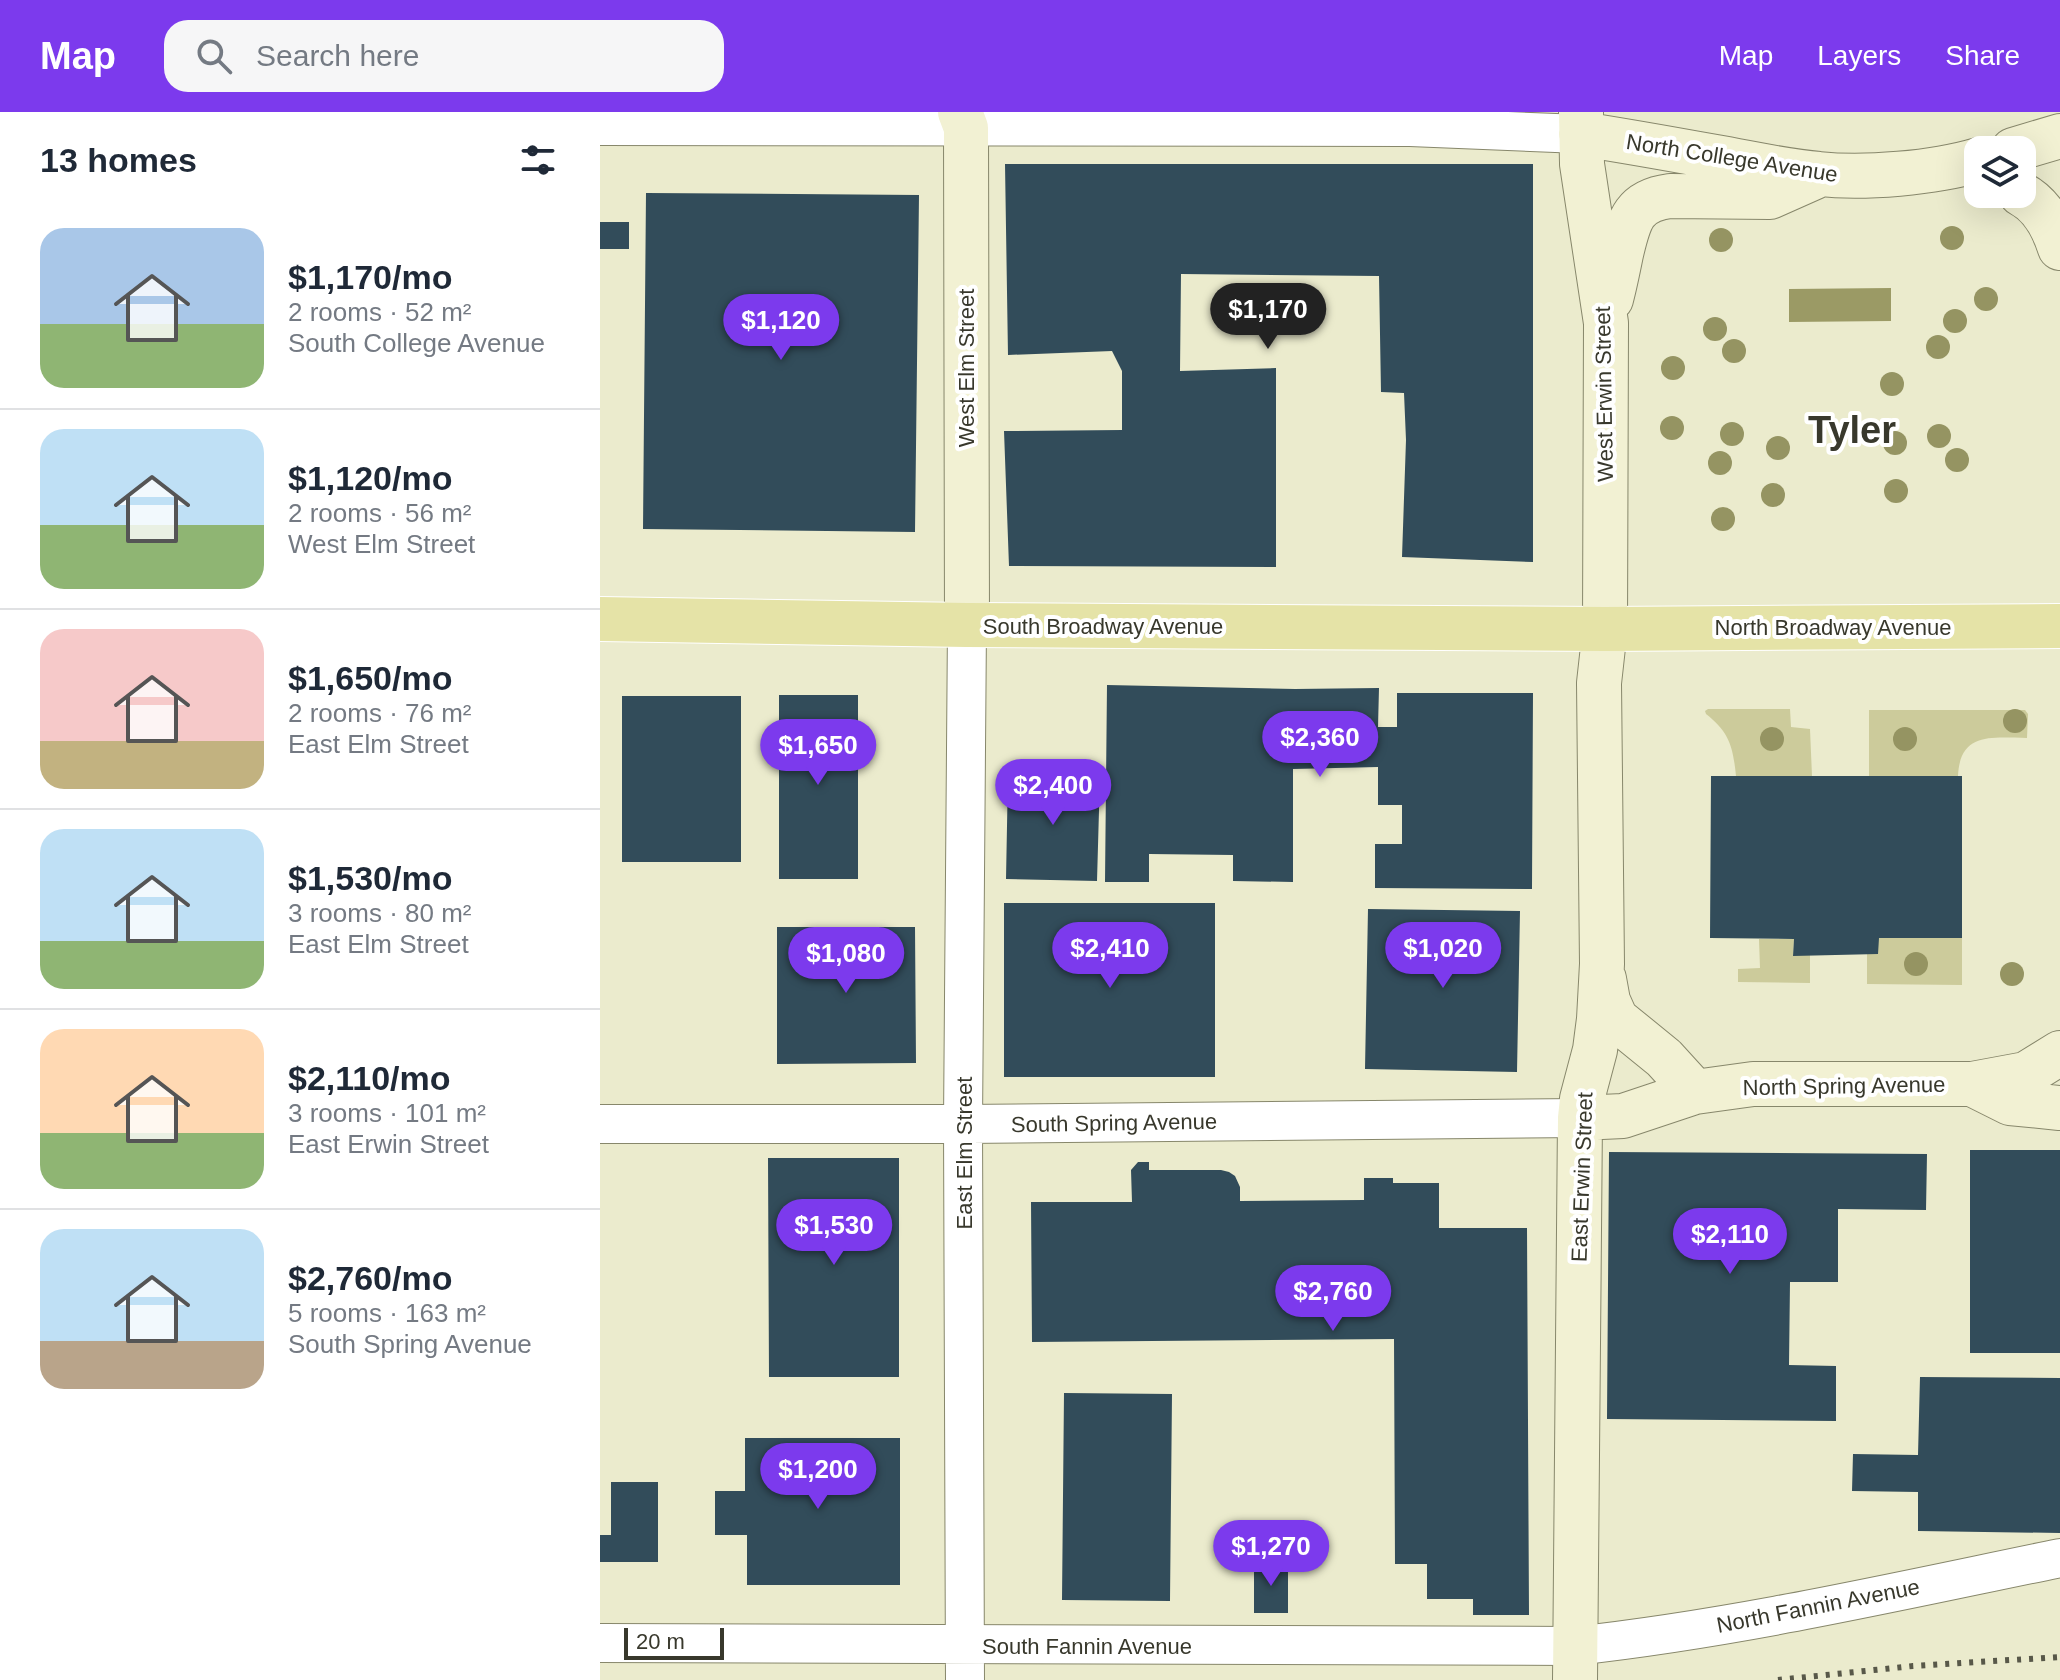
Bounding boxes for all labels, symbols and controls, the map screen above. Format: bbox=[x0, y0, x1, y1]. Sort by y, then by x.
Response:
search box bbox=[164, 20, 724, 92]
icon: search bbox=[192, 34, 236, 78]
text: Map bbox=[40, 35, 116, 77]
text: Search here bbox=[256, 39, 419, 72]
text: Map bbox=[1719, 40, 1773, 71]
text: Layers bbox=[1817, 40, 1901, 71]
text: Share bbox=[1945, 40, 2020, 71]
street label: North College Avenue bbox=[1625, 129, 1839, 187]
map controls bbox=[1964, 136, 2036, 208]
button: layers bbox=[1964, 136, 2036, 208]
icon: filters bbox=[516, 138, 560, 182]
text: 13 homes bbox=[40, 141, 197, 179]
text: $1,170/mo bbox=[288, 258, 452, 296]
icon: home bbox=[104, 260, 200, 356]
pin: $1,170 bbox=[1203, 283, 1333, 351]
street label: West Elm Street bbox=[954, 289, 979, 447]
pin: $1,120 bbox=[716, 294, 846, 362]
text: $1,170 bbox=[1228, 294, 1308, 324]
text: 2 rooms · 52 m² bbox=[288, 297, 472, 327]
text: $1,120 bbox=[741, 305, 821, 335]
street label: West Erwin Street bbox=[1590, 306, 1618, 482]
text: South College Avenue bbox=[288, 328, 545, 358]
district label: Tyler bbox=[1808, 409, 1896, 451]
text: $1,120/mo bbox=[288, 459, 452, 497]
icon: home bbox=[104, 461, 200, 557]
text: 2 rooms · 56 m² bbox=[288, 498, 472, 528]
text: West Elm Street bbox=[288, 529, 475, 559]
street label: South Broadway Avenue bbox=[983, 614, 1223, 639]
street label: North Broadway Avenue bbox=[1715, 615, 1951, 640]
text: $1,650/mo bbox=[288, 659, 452, 697]
icon: home bbox=[104, 661, 200, 757]
text: 2 rooms · 76 m² bbox=[288, 698, 472, 728]
pin: $2,360 bbox=[1255, 711, 1385, 779]
pin: $1,650 bbox=[753, 719, 883, 787]
text: $2,360 bbox=[1280, 722, 1360, 752]
text: East Elm Street bbox=[288, 729, 469, 759]
text: $1,650 bbox=[778, 730, 858, 760]
pin: $2,400 bbox=[988, 759, 1118, 827]
text: $2,400 bbox=[1013, 770, 1093, 800]
text: $1,530/mo bbox=[288, 859, 452, 897]
icon: home bbox=[104, 861, 200, 957]
text: 3 rooms · 80 m² bbox=[288, 898, 472, 928]
pin: $2,410 bbox=[1045, 922, 1175, 990]
pin: $1,020 bbox=[1378, 922, 1508, 990]
pin: $1,080 bbox=[781, 927, 911, 995]
text: East Elm Street bbox=[288, 929, 469, 959]
text: $2,410 bbox=[1070, 933, 1150, 963]
text: $1,020 bbox=[1403, 933, 1483, 963]
text: $1,080 bbox=[806, 938, 886, 968]
text: $2,110/mo bbox=[288, 1059, 451, 1097]
icon: home bbox=[104, 1061, 200, 1157]
street label: North Spring Avenue bbox=[1742, 1072, 1946, 1100]
street label: East Elm Street bbox=[952, 1077, 977, 1229]
street label: East Erwin Street bbox=[1567, 1092, 1597, 1262]
text: 3 rooms · 101 m² bbox=[288, 1098, 486, 1128]
street label: South Spring Avenue bbox=[1011, 1109, 1217, 1137]
text: East Erwin Street bbox=[288, 1129, 489, 1159]
pin: $1,530 bbox=[769, 1199, 899, 1267]
pin: $2,110 bbox=[1665, 1208, 1795, 1276]
text: $1,530 bbox=[794, 1210, 874, 1240]
text: $2,110 bbox=[1691, 1219, 1769, 1249]
text: $2,760/mo bbox=[288, 1259, 452, 1297]
icon: home bbox=[104, 1261, 200, 1357]
pin: $2,760 bbox=[1268, 1265, 1398, 1333]
text: $2,760 bbox=[1293, 1276, 1373, 1306]
text: 5 rooms · 163 m² bbox=[288, 1298, 486, 1328]
text: South Spring Avenue bbox=[288, 1329, 532, 1359]
pin: $1,200 bbox=[753, 1443, 883, 1511]
text: $1,200 bbox=[778, 1454, 858, 1484]
pin: $1,270 bbox=[1206, 1520, 1336, 1588]
text: $1,270 bbox=[1231, 1531, 1311, 1561]
street label: North Fannin Avenue bbox=[1714, 1574, 1922, 1638]
scale bar bbox=[624, 1624, 724, 1660]
text: 20 m bbox=[636, 1629, 685, 1654]
street label: South Fannin Avenue bbox=[982, 1634, 1192, 1659]

